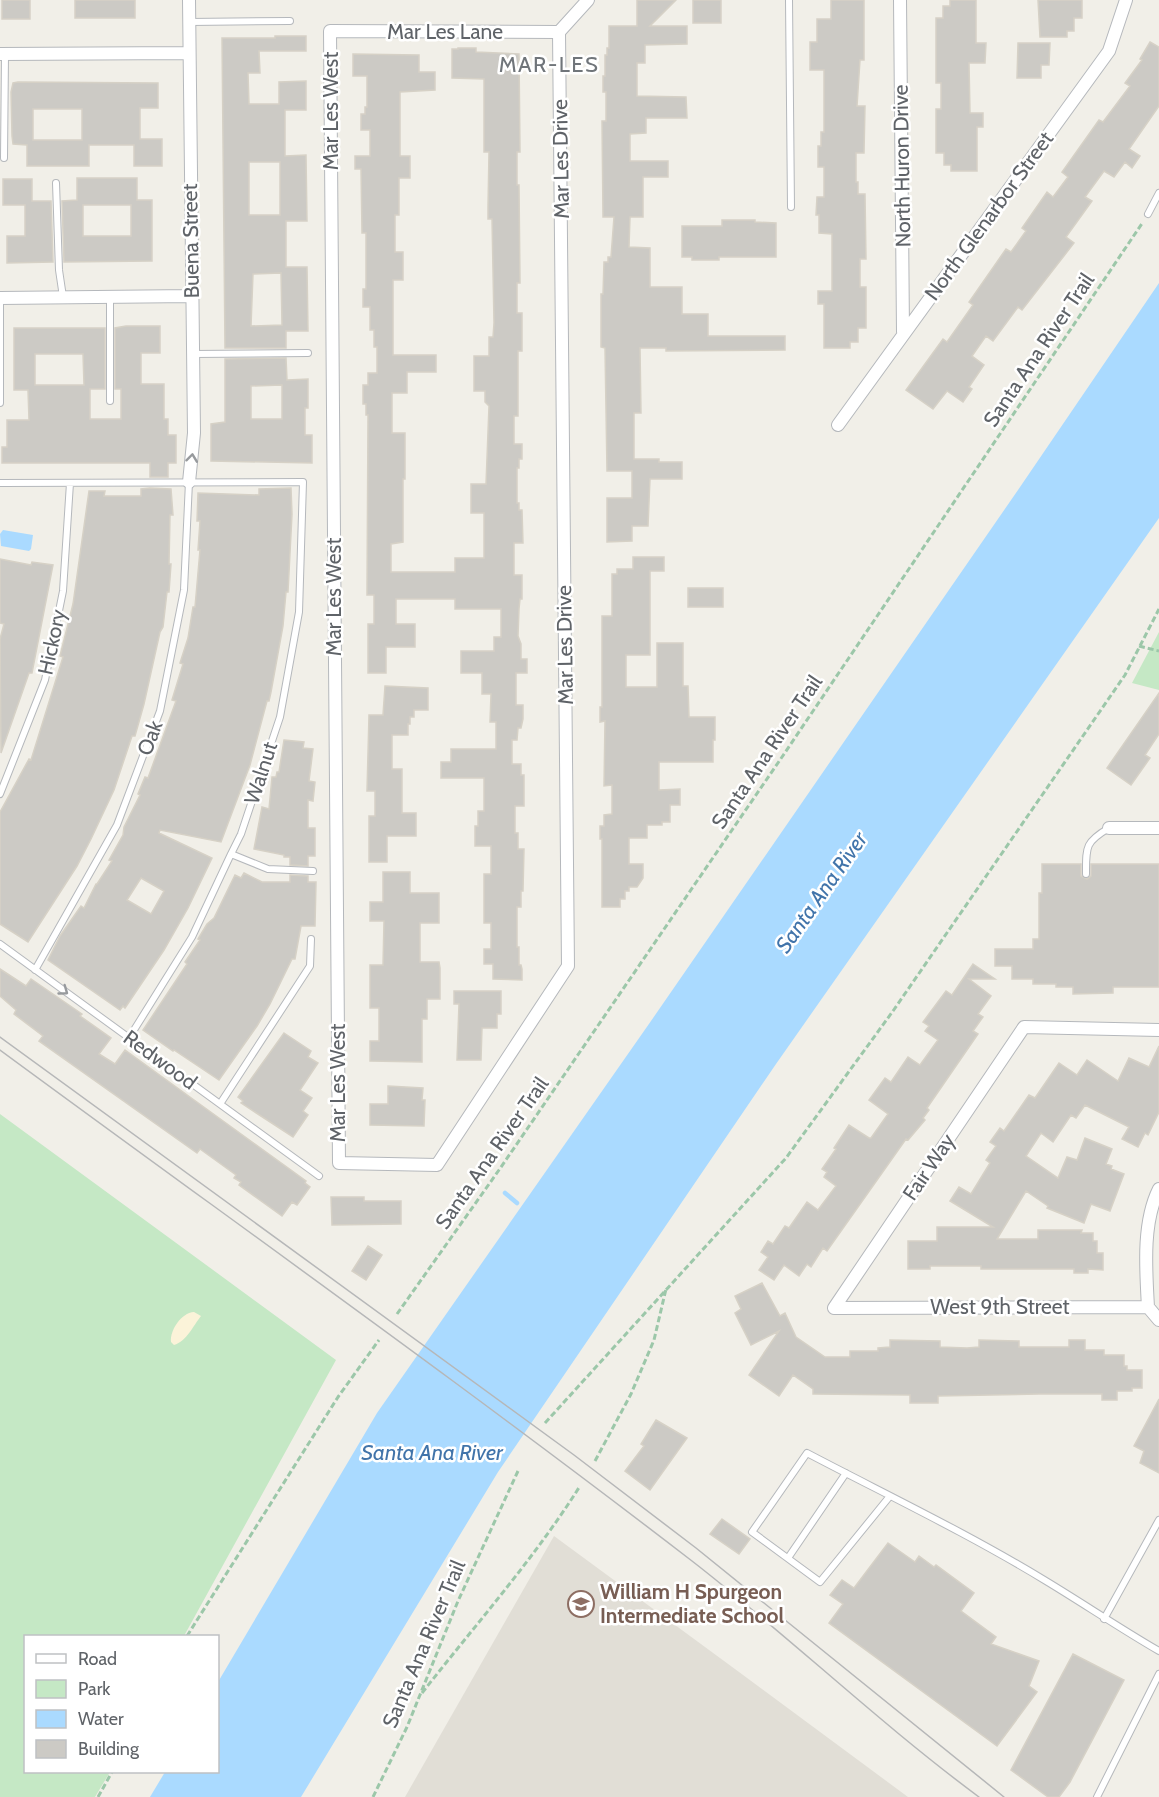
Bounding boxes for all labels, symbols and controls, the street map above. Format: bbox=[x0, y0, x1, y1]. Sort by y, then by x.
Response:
street label: Mar Les Lane bbox=[387, 19, 503, 44]
district label: MAR-LES bbox=[499, 51, 599, 78]
street label: Mar Les West bbox=[318, 52, 343, 170]
street label: North Huron Drive bbox=[888, 84, 915, 248]
street label: Mar Les Drive bbox=[547, 99, 574, 219]
street label: North Glenarbor Street bbox=[919, 126, 1058, 305]
street label: Buena Street bbox=[177, 183, 204, 299]
street label: Santa Ana River Trail bbox=[978, 268, 1099, 431]
one-way arrow bbox=[185, 453, 197, 462]
street label: Mar Les West bbox=[321, 538, 346, 656]
street label: Mar Les Drive bbox=[551, 585, 578, 705]
street label: Hickory bbox=[32, 606, 71, 677]
street label: Santa Ana River Trail bbox=[706, 670, 827, 833]
street label: Oak bbox=[132, 716, 168, 759]
street label: Walnut bbox=[239, 739, 282, 807]
water label: Santa Ana River bbox=[770, 826, 874, 958]
one-way arrow bbox=[58, 984, 69, 995]
street label: Mar Les West bbox=[325, 1024, 350, 1142]
street label: Redwood bbox=[119, 1025, 202, 1095]
street label: Santa Ana River Trail bbox=[430, 1072, 553, 1234]
street label: Fair Way bbox=[897, 1128, 960, 1205]
street label: West 9th Street bbox=[930, 1294, 1070, 1319]
water label: Santa Ana River bbox=[361, 1439, 504, 1466]
street label: Santa Ana River Trail bbox=[377, 1556, 470, 1731]
place label: William H Spurgeon Intermediate School bbox=[600, 1579, 785, 1628]
school or university icon: William H Spurgeon Intermediate School bbox=[566, 1589, 596, 1619]
legend bbox=[24, 1635, 219, 1773]
text: Road bbox=[78, 1648, 117, 1670]
text: Park bbox=[78, 1678, 111, 1700]
text: Water bbox=[78, 1708, 124, 1730]
text: Building bbox=[78, 1738, 140, 1760]

